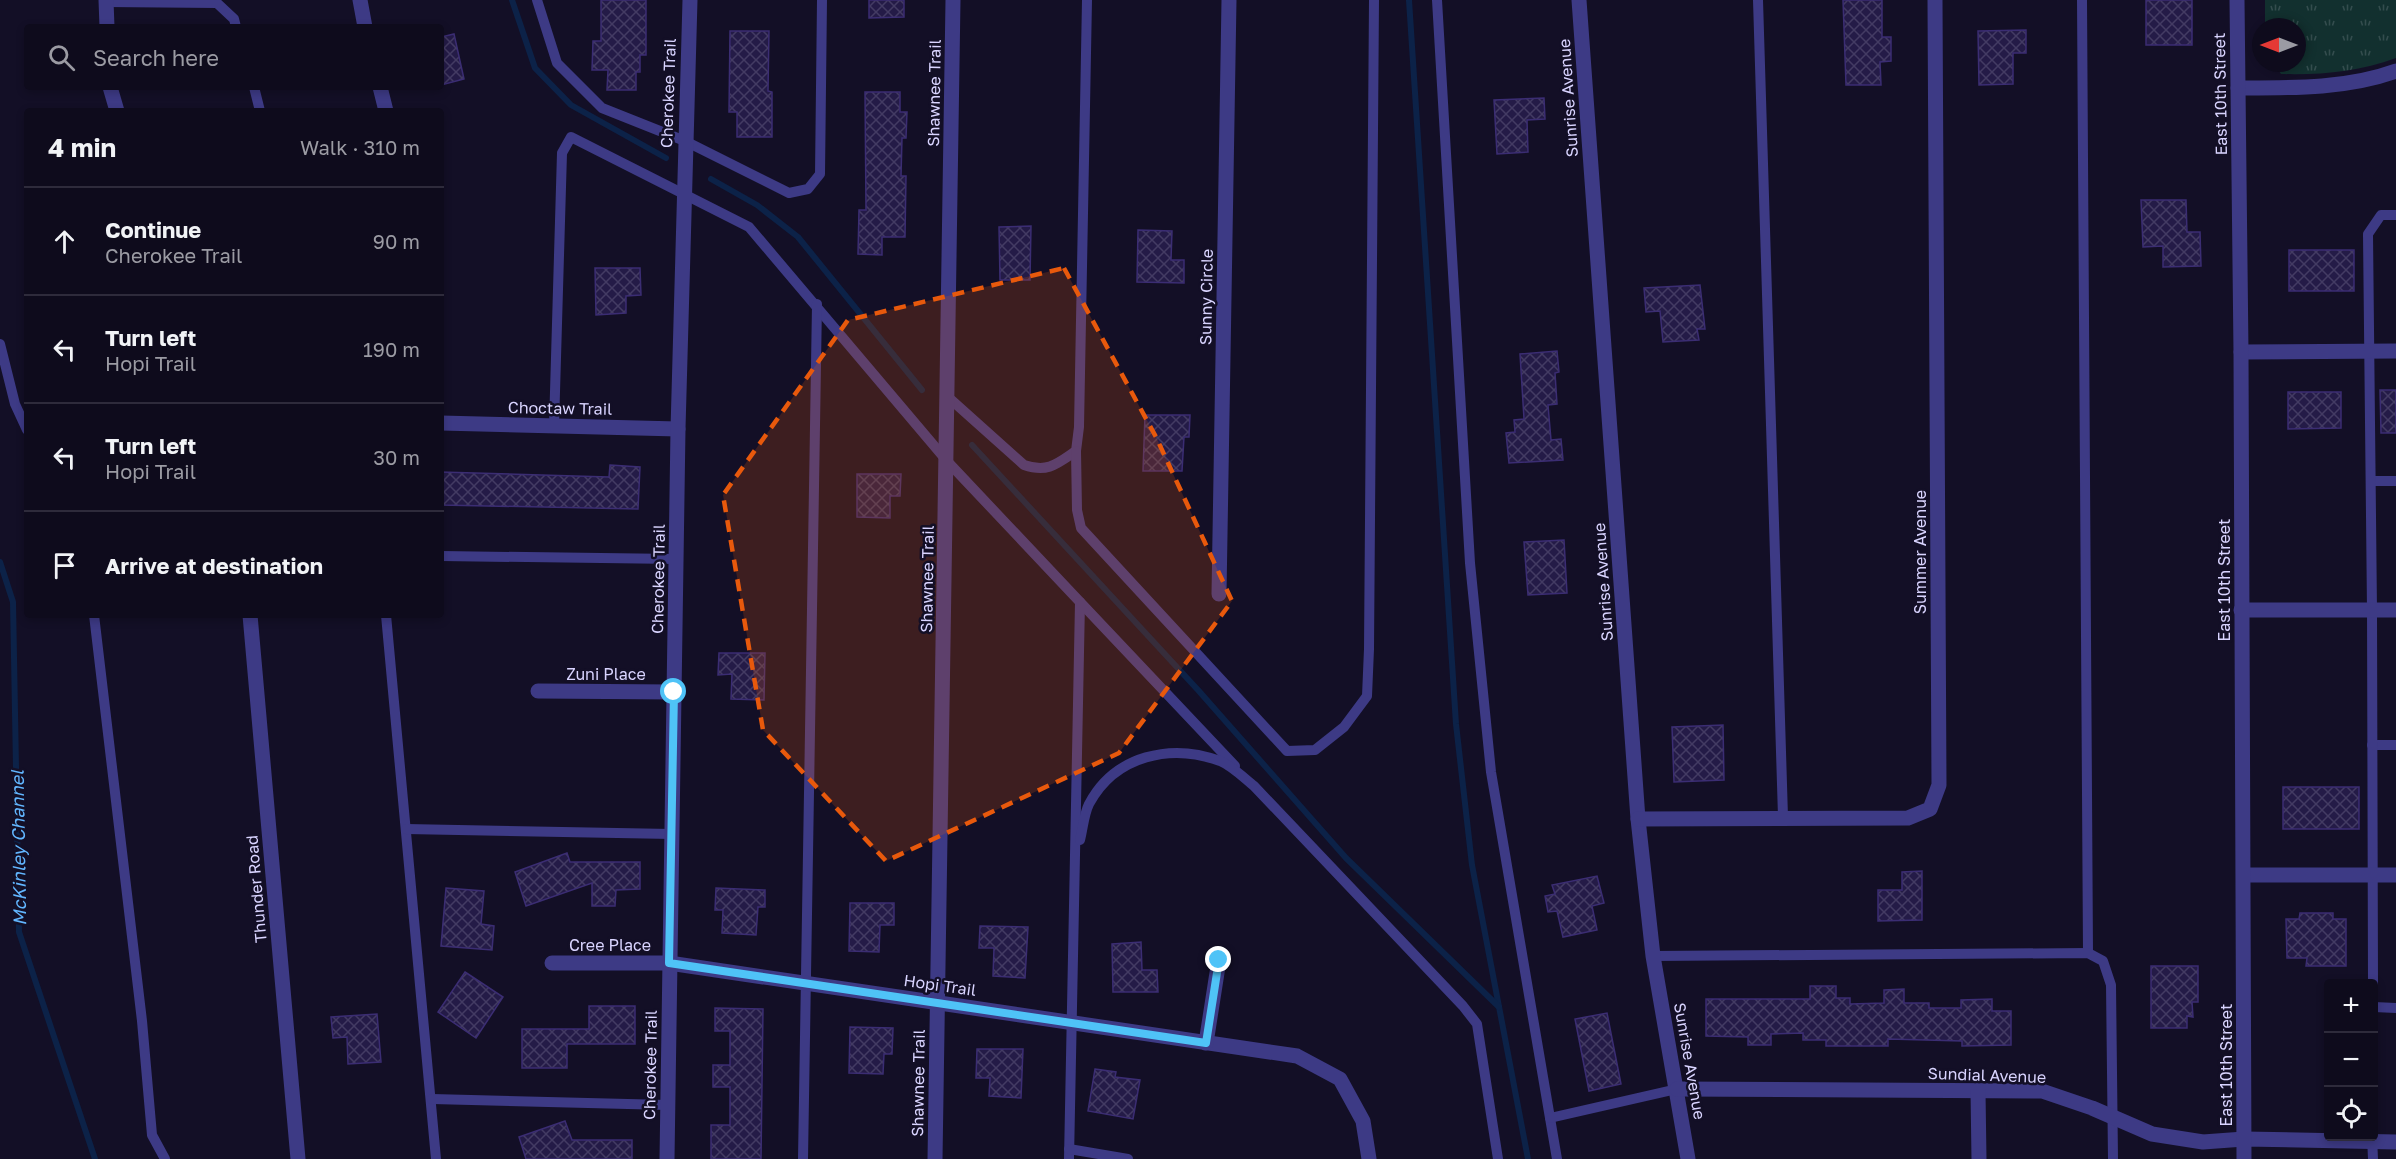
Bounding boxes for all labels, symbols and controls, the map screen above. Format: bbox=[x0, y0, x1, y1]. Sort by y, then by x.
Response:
north arrow bbox=[2252, 18, 2306, 72]
search box bbox=[24, 24, 444, 90]
street label: East 10th Street bbox=[2209, 32, 2231, 156]
street label: Cherokee Trail bbox=[656, 38, 680, 148]
street label: Sunrise Avenue bbox=[1554, 38, 1582, 158]
street label: Shawnee Trail bbox=[923, 39, 945, 147]
icon: search bbox=[45, 41, 78, 74]
text: Search here bbox=[93, 44, 219, 71]
text: 4 min bbox=[48, 132, 116, 163]
text: Walk · 310 m bbox=[300, 135, 420, 159]
text: Continue bbox=[105, 216, 201, 243]
icon: ahead bbox=[48, 225, 81, 258]
text: 90 m bbox=[373, 229, 420, 253]
text: Cherokee Trail bbox=[105, 243, 242, 267]
street label: Sunny Circle bbox=[1195, 249, 1217, 345]
text: Turn left bbox=[105, 324, 196, 351]
icon: left bbox=[48, 333, 81, 366]
text: 190 m bbox=[363, 337, 420, 361]
text: Hopi Trail bbox=[105, 351, 196, 375]
street label: Choctaw Trail bbox=[508, 397, 612, 419]
text: Turn left bbox=[105, 432, 196, 459]
icon: left bbox=[48, 441, 81, 474]
text: 30 m bbox=[373, 445, 420, 469]
text: Hopi Trail bbox=[105, 459, 196, 483]
street label: Summer Avenue bbox=[1910, 490, 1930, 614]
street label: East 10th Street bbox=[2214, 519, 2234, 641]
street label: Sunrise Avenue bbox=[1589, 522, 1617, 642]
street label: Cherokee Trail bbox=[647, 524, 669, 634]
street label: Shawnee Trail bbox=[916, 525, 938, 633]
icon: arrive bbox=[48, 549, 81, 582]
text: Arrive at destination bbox=[105, 552, 323, 579]
street label: Zuni Place bbox=[566, 664, 646, 684]
route start bbox=[660, 678, 686, 704]
water label: McKinley Channel bbox=[6, 769, 30, 926]
street label: Thunder Road bbox=[241, 834, 271, 944]
street label: Cree Place bbox=[569, 935, 651, 955]
route end bbox=[1205, 946, 1231, 972]
street label: Hopi Trail bbox=[903, 970, 977, 1000]
map controls bbox=[2324, 979, 2378, 1141]
button: + bbox=[2324, 979, 2378, 1033]
street label: Sunrise Avenue bbox=[1670, 1001, 1710, 1121]
street label: East 10th Street bbox=[2216, 1004, 2236, 1126]
street label: Cherokee Trail bbox=[639, 1010, 661, 1120]
street label: Shawnee Trail bbox=[907, 1029, 929, 1137]
button: − bbox=[2324, 1033, 2378, 1087]
street label: Sundial Avenue bbox=[1927, 1063, 2047, 1087]
button: locate bbox=[2324, 1087, 2378, 1141]

